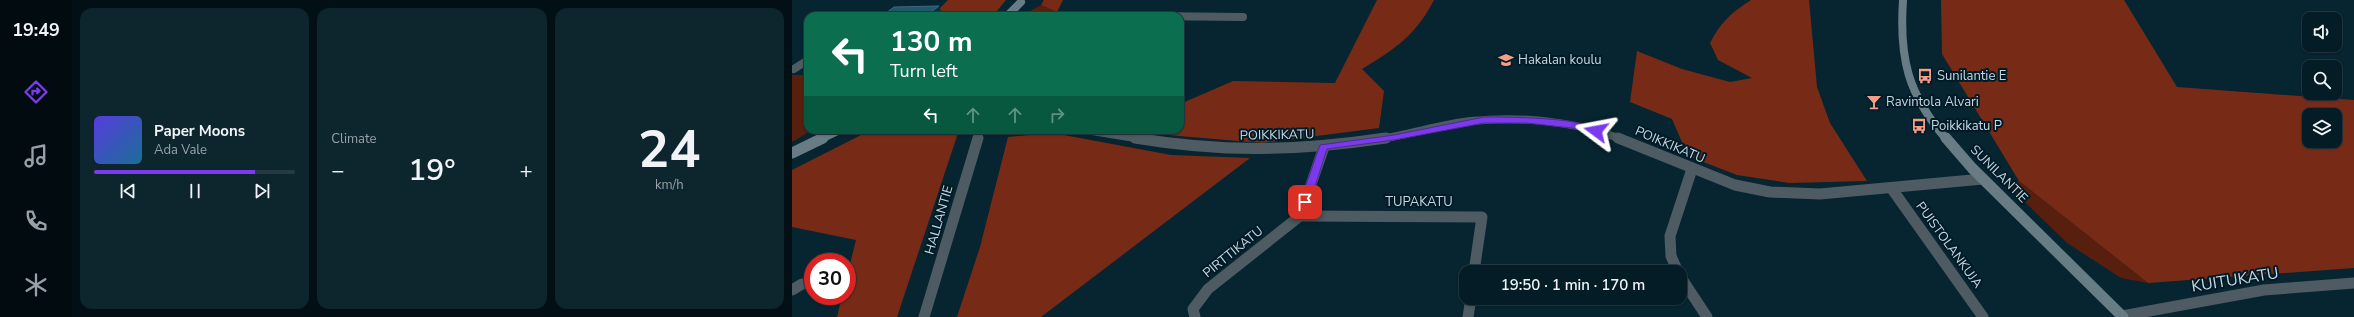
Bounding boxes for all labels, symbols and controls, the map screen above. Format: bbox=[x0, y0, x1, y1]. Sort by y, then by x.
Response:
map controls bbox=[2302, 12, 2342, 148]
button: sound bbox=[2302, 12, 2342, 52]
text: 19:49 bbox=[12, 18, 60, 42]
text: 130 m bbox=[890, 23, 973, 61]
icon: left bbox=[824, 28, 876, 80]
school or university icon: Hakalan koulu bbox=[1497, 51, 1515, 69]
place label: Hakalan koulu bbox=[1518, 51, 1602, 69]
text: Turn left bbox=[890, 59, 958, 83]
button: search bbox=[2302, 60, 2342, 100]
bus stop icon: Sunilantie E bbox=[1916, 67, 1934, 85]
place label: Sunilantie E bbox=[1937, 67, 2006, 85]
icon: directions bbox=[22, 78, 50, 106]
bar icon: Ravintola Alvari bbox=[1865, 93, 1883, 111]
place label: Ravintola Alvari bbox=[1886, 93, 1979, 111]
icon: left bbox=[920, 104, 942, 126]
icon: ahead bbox=[962, 104, 984, 126]
icon: ahead bbox=[1004, 104, 1026, 126]
icon: right bbox=[1046, 104, 1068, 126]
button: layers bbox=[2302, 108, 2342, 148]
position arrow bbox=[1575, 110, 1617, 152]
text: 24 bbox=[638, 114, 701, 185]
bus stop icon: Poikkikatu P bbox=[1910, 117, 1928, 135]
place label: Poikkikatu P bbox=[1931, 117, 2002, 135]
text: Paper Moons bbox=[154, 121, 245, 141]
street label: POIKKIKATU bbox=[1632, 122, 1708, 168]
street label: POIKKIKATU bbox=[1240, 125, 1314, 145]
text: Climate bbox=[331, 130, 376, 148]
text: Ada Vale bbox=[154, 141, 207, 159]
street label: SUNILANTIE bbox=[1966, 141, 2032, 207]
icon: music bbox=[22, 142, 50, 170]
text: 19° bbox=[408, 150, 456, 191]
text: − bbox=[331, 156, 345, 186]
text: + bbox=[519, 156, 533, 186]
text: km/h bbox=[655, 176, 684, 194]
icon: previous bbox=[117, 180, 139, 202]
icon: pause bbox=[184, 180, 206, 202]
icon: next bbox=[251, 180, 273, 202]
street label: HALLANTIE bbox=[921, 183, 957, 257]
pin bbox=[1288, 185, 1322, 219]
icon: arrive bbox=[1294, 191, 1316, 213]
street label: TUPAKATU bbox=[1385, 193, 1453, 211]
street label: PUISTOLANKUJA bbox=[1912, 198, 1987, 292]
icon: phone bbox=[22, 207, 50, 235]
street label: PIRTTIKATU bbox=[1199, 222, 1267, 282]
speed limit sign: 30 bbox=[804, 253, 856, 305]
street label: KUITUKATU bbox=[2190, 262, 2280, 298]
icon: climate bbox=[22, 271, 50, 299]
text: 19:50 · 1 min · 170 m bbox=[1501, 275, 1645, 295]

